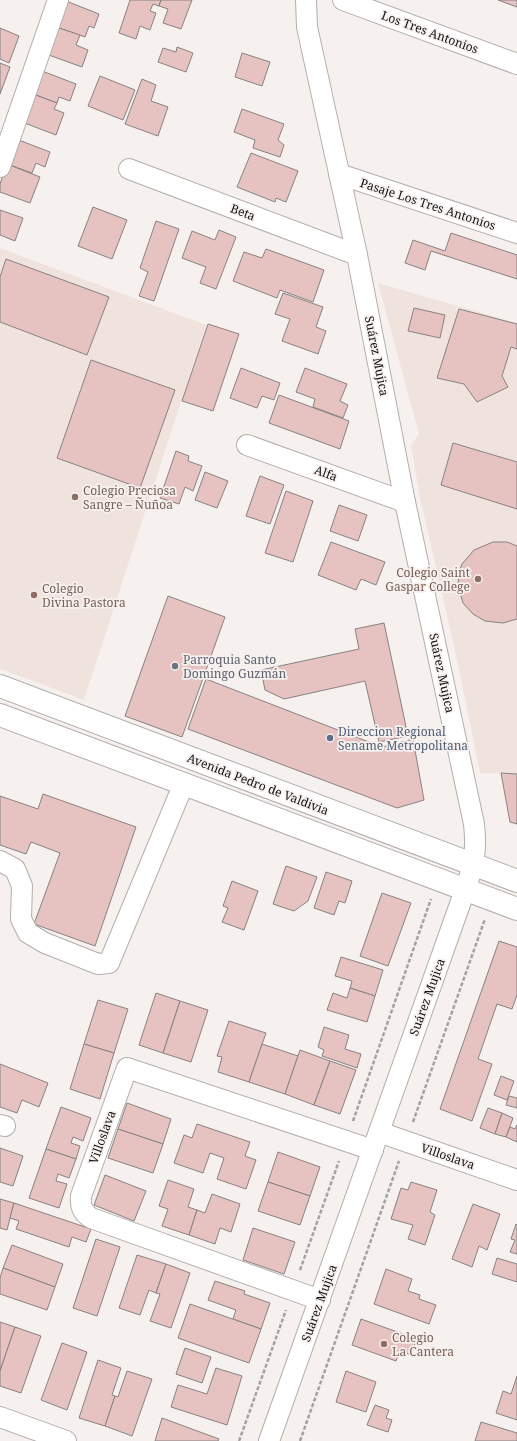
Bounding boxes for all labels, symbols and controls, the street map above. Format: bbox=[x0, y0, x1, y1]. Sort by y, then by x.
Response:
street label: Los Tres Antonios bbox=[379, 7, 481, 57]
street label: Pasaje Los Tres Antonios bbox=[358, 174, 498, 234]
street label: Beta bbox=[228, 200, 258, 225]
street label: Suárez Mujica bbox=[361, 315, 393, 398]
street label: Alfa bbox=[312, 461, 340, 485]
place label: Colegio Preciosa Sangre – Ñuñoa bbox=[83, 482, 176, 513]
marker: Colegio Preciosa Sangre – Ñuñoa bbox=[70, 492, 80, 502]
place label: Colegio Saint Gaspar College bbox=[385, 564, 470, 595]
marker: Colegio Saint Gaspar College bbox=[473, 574, 483, 584]
place label: Colegio Divina Pastora bbox=[42, 580, 126, 611]
marker: Colegio Divina Pastora bbox=[29, 590, 39, 600]
street label: Suárez Mujica bbox=[425, 632, 459, 715]
place label: Parroquia Santo Domingo Guzmán bbox=[183, 651, 286, 682]
marker: Parroquia Santo Domingo Guzmán bbox=[170, 661, 180, 671]
place label: Direccion Regional Sename Metropolitana bbox=[338, 723, 468, 754]
marker: Direccion Regional Sename Metropolitana bbox=[325, 733, 335, 743]
street label: Avenida Pedro de Valdivia bbox=[185, 749, 331, 819]
street label: Suárez Mujica bbox=[405, 956, 449, 1038]
street label: Villoslava bbox=[84, 1108, 120, 1166]
street label: Villoslava bbox=[419, 1139, 477, 1173]
street label: Suárez Mujica bbox=[297, 1262, 341, 1344]
place label: Colegio La Cantera bbox=[392, 1329, 454, 1360]
marker: Colegio La Cantera bbox=[379, 1339, 389, 1349]

